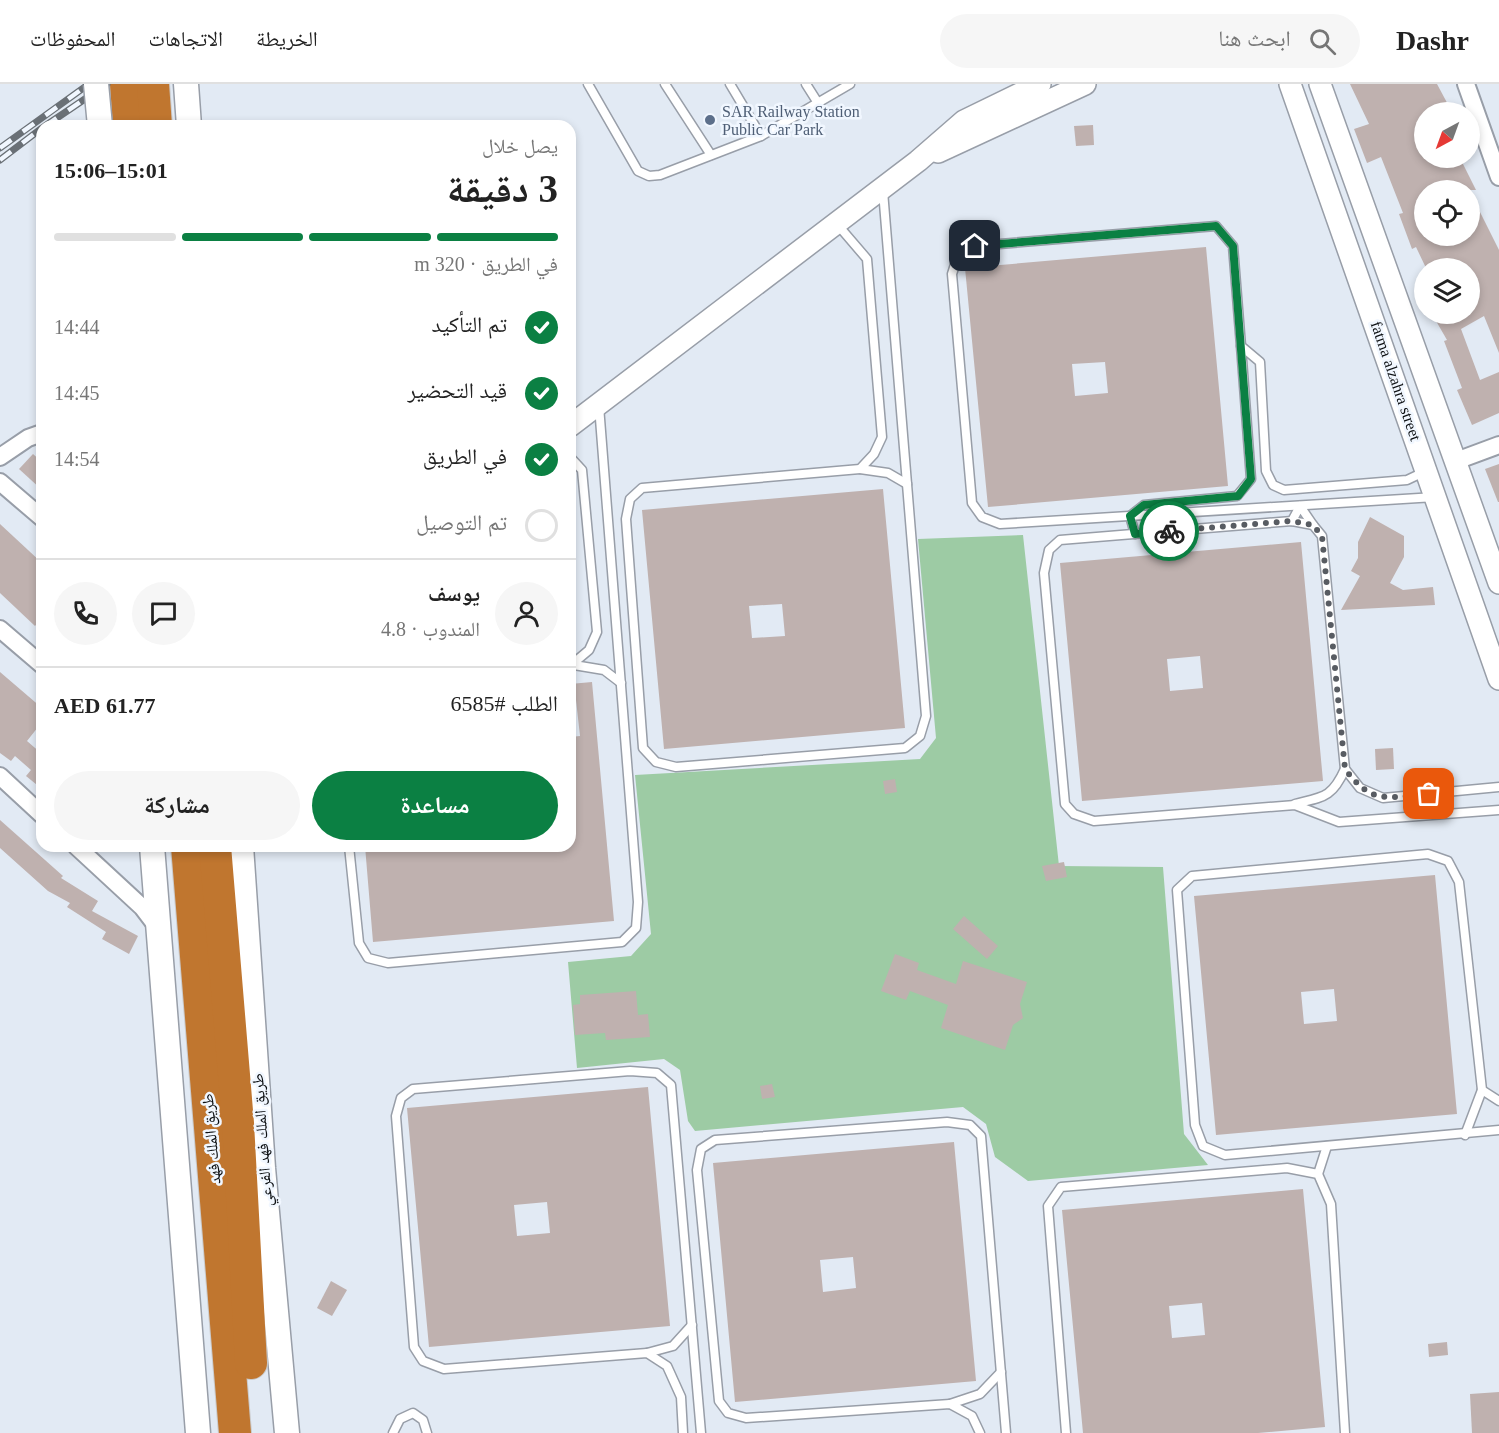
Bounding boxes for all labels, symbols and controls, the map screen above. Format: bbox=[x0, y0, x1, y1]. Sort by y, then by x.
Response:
search box bbox=[940, 14, 1360, 68]
icon: search bbox=[1306, 25, 1339, 58]
text: Dashr bbox=[1396, 25, 1469, 56]
text: ابحث هنا bbox=[1218, 26, 1291, 51]
text: المحفوظات bbox=[30, 27, 115, 51]
text: الاتجاهات bbox=[148, 27, 223, 51]
text: الخريطة bbox=[256, 27, 318, 51]
north arrow bbox=[1414, 102, 1480, 168]
map controls bbox=[1414, 102, 1480, 324]
place label: SAR Railway Station Public Car Park bbox=[722, 103, 860, 138]
marker: SAR Railway Station Public Car Park bbox=[703, 113, 717, 127]
text: يصل خلال bbox=[482, 135, 558, 157]
text: 15:01–15:06 bbox=[54, 158, 168, 183]
text: 3 دقيقة bbox=[447, 167, 558, 210]
button: locate bbox=[1414, 180, 1480, 246]
pin bbox=[949, 220, 1000, 271]
icon: home bbox=[958, 229, 991, 262]
text: في الطريق · 320 m bbox=[414, 253, 558, 275]
button: layers bbox=[1414, 258, 1480, 324]
icon: check bbox=[525, 311, 558, 344]
text: تم التأكيد bbox=[431, 312, 507, 337]
text: 14:44 bbox=[54, 316, 100, 338]
street label: fatma alzahra street bbox=[1368, 319, 1425, 444]
icon: check bbox=[525, 377, 558, 410]
text: قيد التحضير bbox=[408, 378, 507, 403]
text: 14:45 bbox=[54, 382, 100, 404]
icon: check bbox=[525, 443, 558, 476]
text: في الطريق bbox=[423, 444, 507, 469]
text: 14:54 bbox=[54, 448, 100, 470]
courier bbox=[1139, 501, 1199, 561]
text: تم التوصيل bbox=[416, 510, 507, 535]
icon: bike bbox=[1153, 515, 1186, 548]
text: يوسف bbox=[428, 581, 480, 606]
button: phone bbox=[54, 582, 117, 645]
button: chat bbox=[132, 582, 195, 645]
button: person bbox=[495, 582, 558, 645]
text: المندوب · 4.8 bbox=[381, 618, 480, 640]
text: الطلب #6585 bbox=[450, 691, 558, 716]
text: AED 61.77 bbox=[54, 693, 155, 718]
pin bbox=[1403, 768, 1454, 819]
button: مشاركة bbox=[54, 771, 300, 840]
button: مساعدة bbox=[312, 771, 558, 840]
icon: bag bbox=[1412, 777, 1445, 810]
street label: طريق الملك فهد الفرعي bbox=[249, 1072, 279, 1207]
street label: طريق الملك فهد bbox=[199, 1093, 225, 1185]

